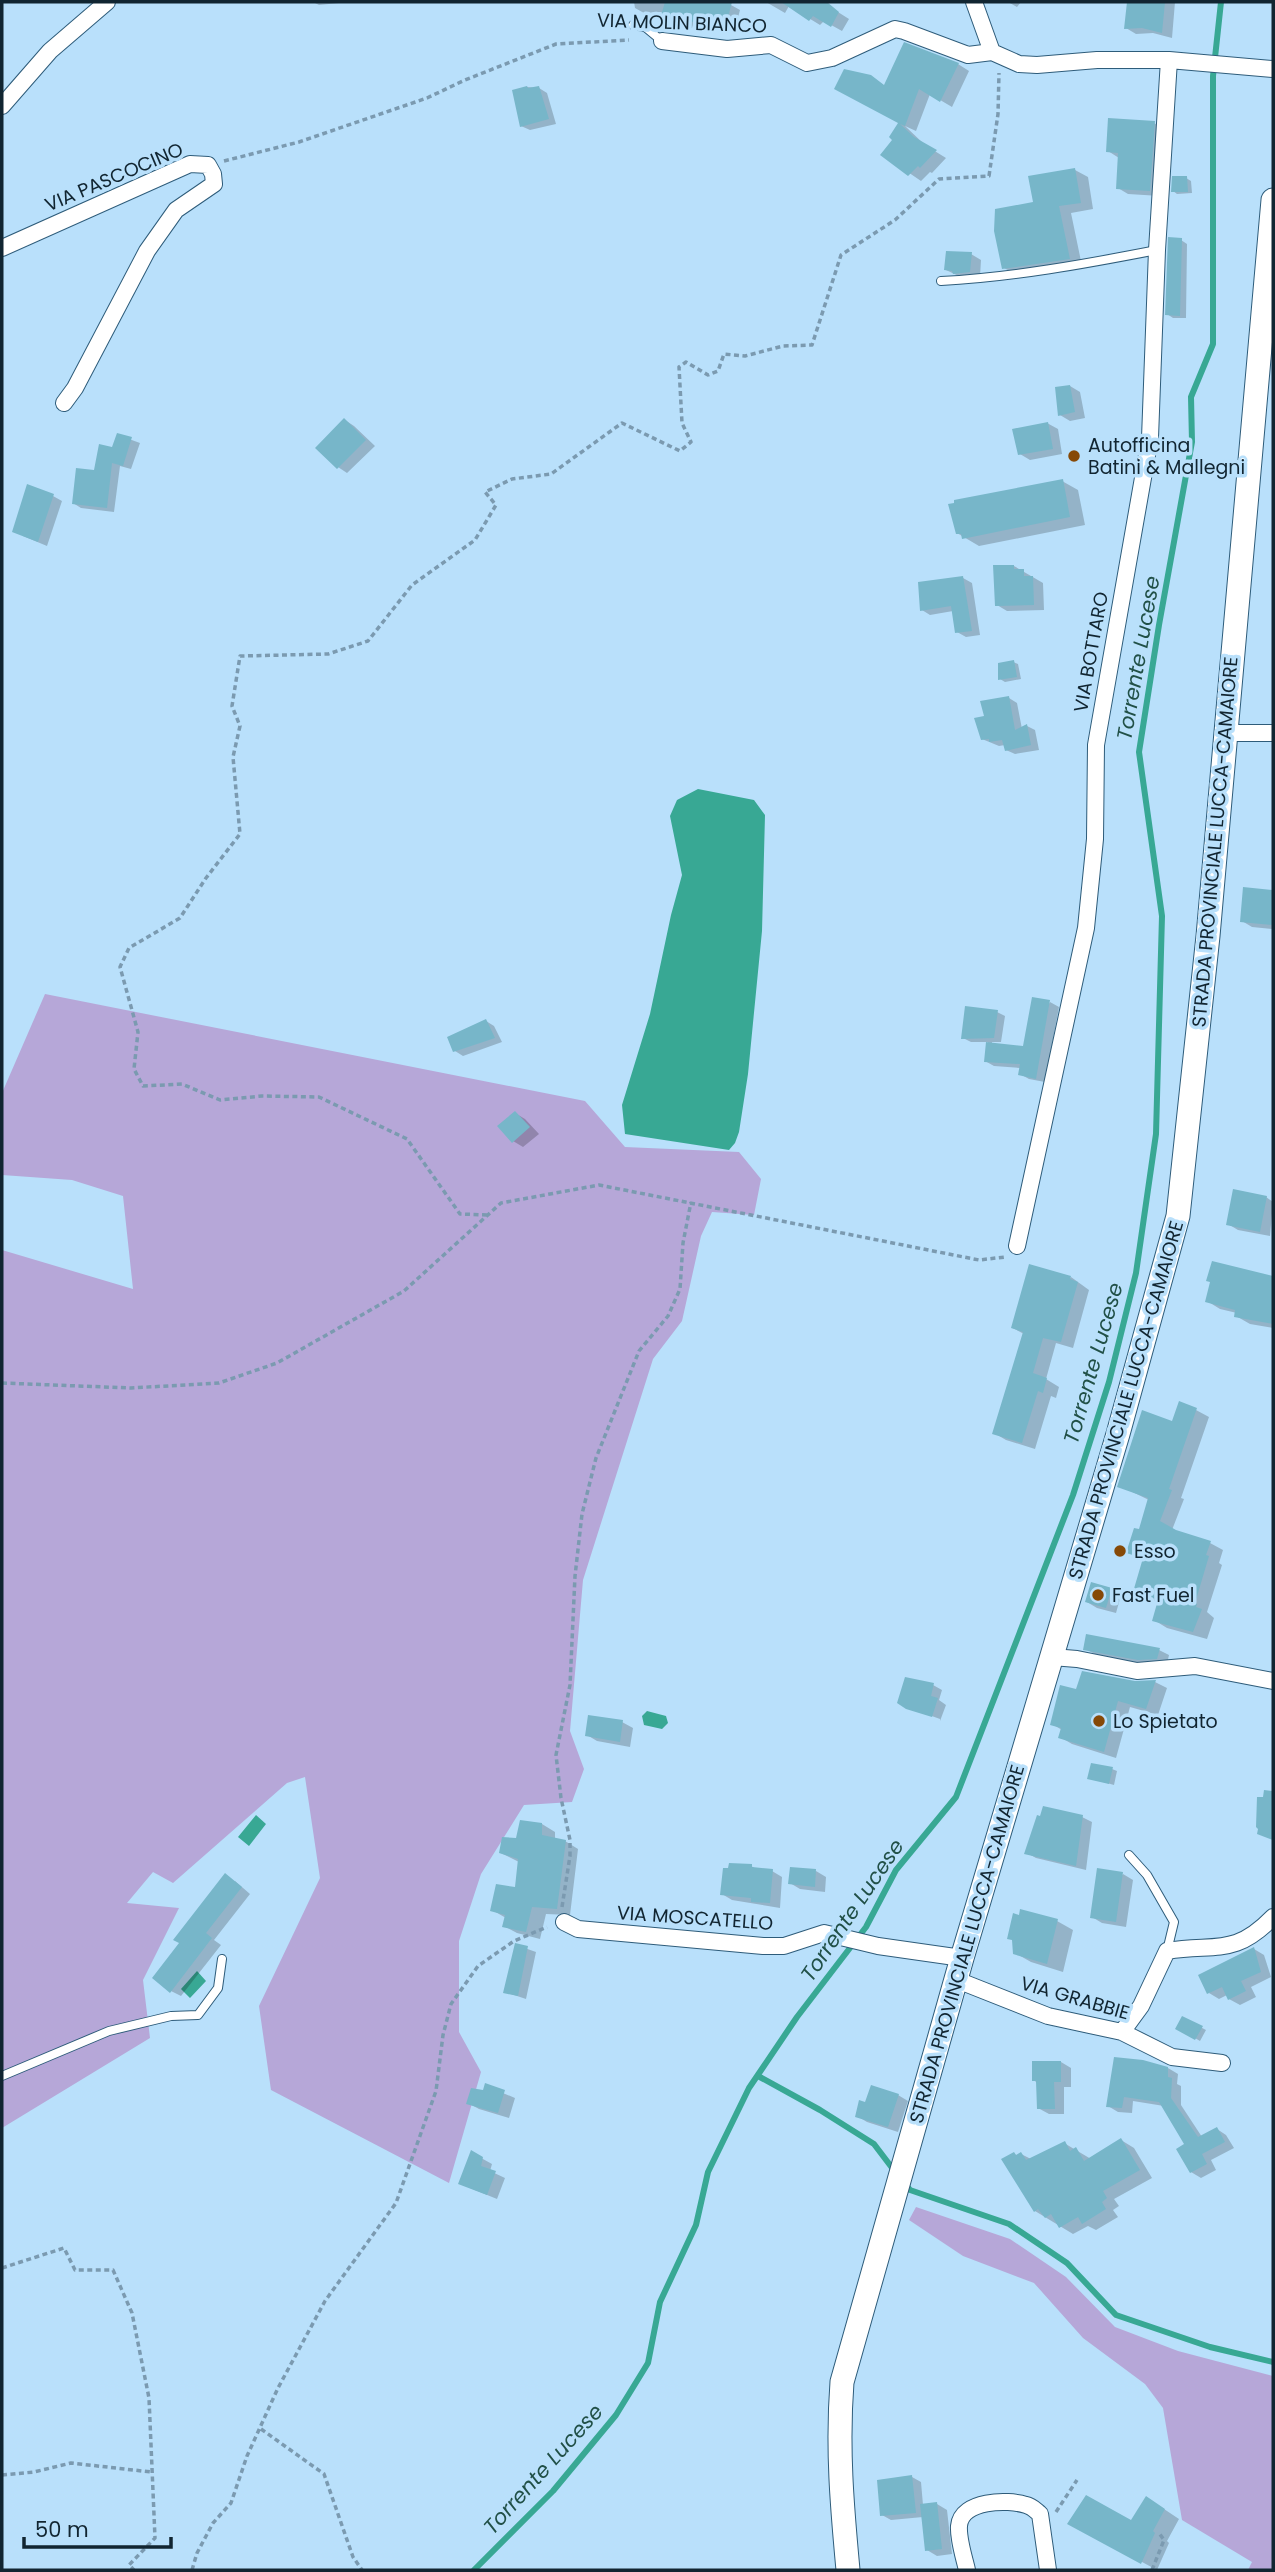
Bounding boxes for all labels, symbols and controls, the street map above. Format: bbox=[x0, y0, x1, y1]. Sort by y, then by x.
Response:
street label: VIA MOLIN BIANCO bbox=[597, 7, 768, 39]
street label: VIA PASCOCINO bbox=[41, 136, 187, 218]
place label: Autofficina Batini & Mallegni bbox=[1088, 432, 1245, 481]
marker: Autofficina Batini & Mallegni bbox=[1066, 448, 1082, 464]
water label: Torrente Lucese bbox=[1109, 574, 1167, 742]
street label: VIA BOTTARO bbox=[1067, 590, 1115, 714]
street label: STRADA PROVINCIALE LUCCA-CAMAIORE bbox=[1185, 656, 1245, 1028]
street label: STRADA PROVINCIALE LUCCA-CAMAIORE bbox=[1062, 1218, 1190, 1582]
water label: Torrente Lucese bbox=[1056, 1279, 1130, 1447]
place label: Esso bbox=[1134, 1538, 1176, 1565]
marker: Esso bbox=[1112, 1543, 1128, 1559]
place label: Fast Fuel bbox=[1112, 1582, 1195, 1609]
marker: Fast Fuel bbox=[1090, 1587, 1106, 1603]
place label: Lo Spietato bbox=[1113, 1708, 1218, 1735]
marker: Lo Spietato bbox=[1091, 1713, 1107, 1729]
street label: STRADA PROVINCIALE LUCCA-CAMAIORE bbox=[903, 1762, 1031, 2126]
water label: Torrente Lucese bbox=[794, 1833, 910, 1987]
street label: VIA MOSCATELLO bbox=[616, 1899, 774, 1937]
street label: VIA GRABBIE bbox=[1017, 1970, 1133, 2026]
water label: Torrente Lucese bbox=[477, 2398, 609, 2540]
scale bar bbox=[24, 2506, 172, 2550]
text: 50 m bbox=[35, 2515, 89, 2544]

